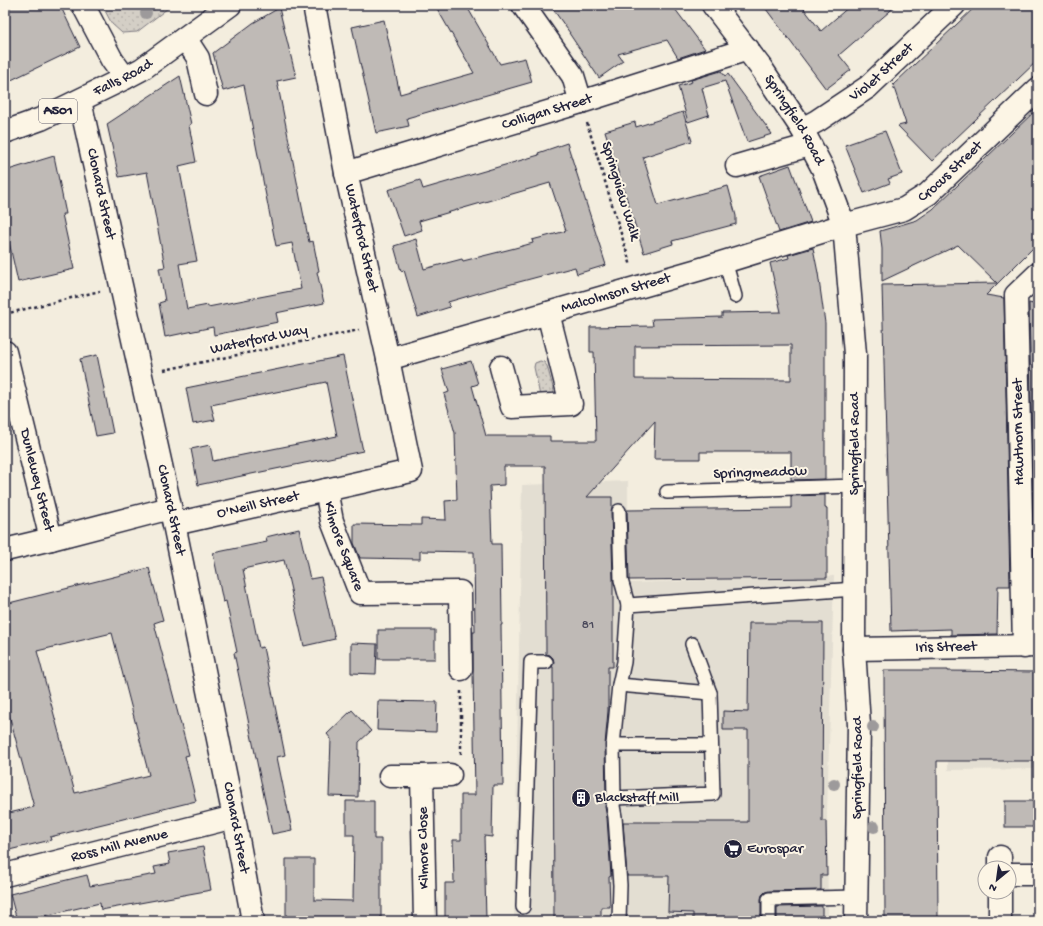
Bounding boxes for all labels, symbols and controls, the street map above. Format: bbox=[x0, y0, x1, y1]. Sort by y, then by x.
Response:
street label: Violet Street bbox=[845, 38, 919, 106]
street label: Falls Road bbox=[90, 54, 157, 101]
street label: Springfield Road bbox=[760, 72, 829, 169]
street label: Colligan Street bbox=[500, 89, 596, 134]
road number: A501 bbox=[39, 99, 77, 123]
street label: Crocus Street bbox=[915, 136, 988, 207]
street label: Springview Walk bbox=[596, 139, 644, 244]
street label: Clonard Street bbox=[82, 147, 120, 243]
street label: Waterford Street bbox=[340, 182, 383, 296]
street label: Malcolmson Street bbox=[559, 269, 674, 318]
street label: Waterford Way bbox=[209, 321, 310, 359]
street label: Hawthorn Street bbox=[1009, 377, 1029, 485]
street label: Springfield Road bbox=[846, 392, 864, 495]
street label: Dunlewey Street bbox=[15, 426, 58, 535]
street label: Springmeadow bbox=[713, 462, 807, 484]
street label: Clonard Street bbox=[152, 463, 190, 559]
street label: O'Neill Street bbox=[215, 487, 303, 523]
street label: Kilmore Square bbox=[319, 500, 368, 594]
house number: 81 bbox=[582, 618, 594, 633]
street label: Iris Street bbox=[915, 638, 979, 657]
street label: Springfield Road bbox=[849, 716, 867, 819]
street label: Clonard Street bbox=[218, 780, 253, 876]
building icon: Blackstaff Mill bbox=[570, 787, 592, 809]
place label: Blackstaff Mill bbox=[594, 789, 679, 807]
street label: Kilmore Close bbox=[414, 806, 434, 889]
street label: Ross Mill Avenue bbox=[69, 825, 170, 867]
supermarket icon: Eurospar bbox=[722, 838, 744, 860]
place label: Eurospar bbox=[747, 840, 805, 858]
north arrow bbox=[977, 860, 1017, 900]
text: N bbox=[987, 880, 999, 894]

